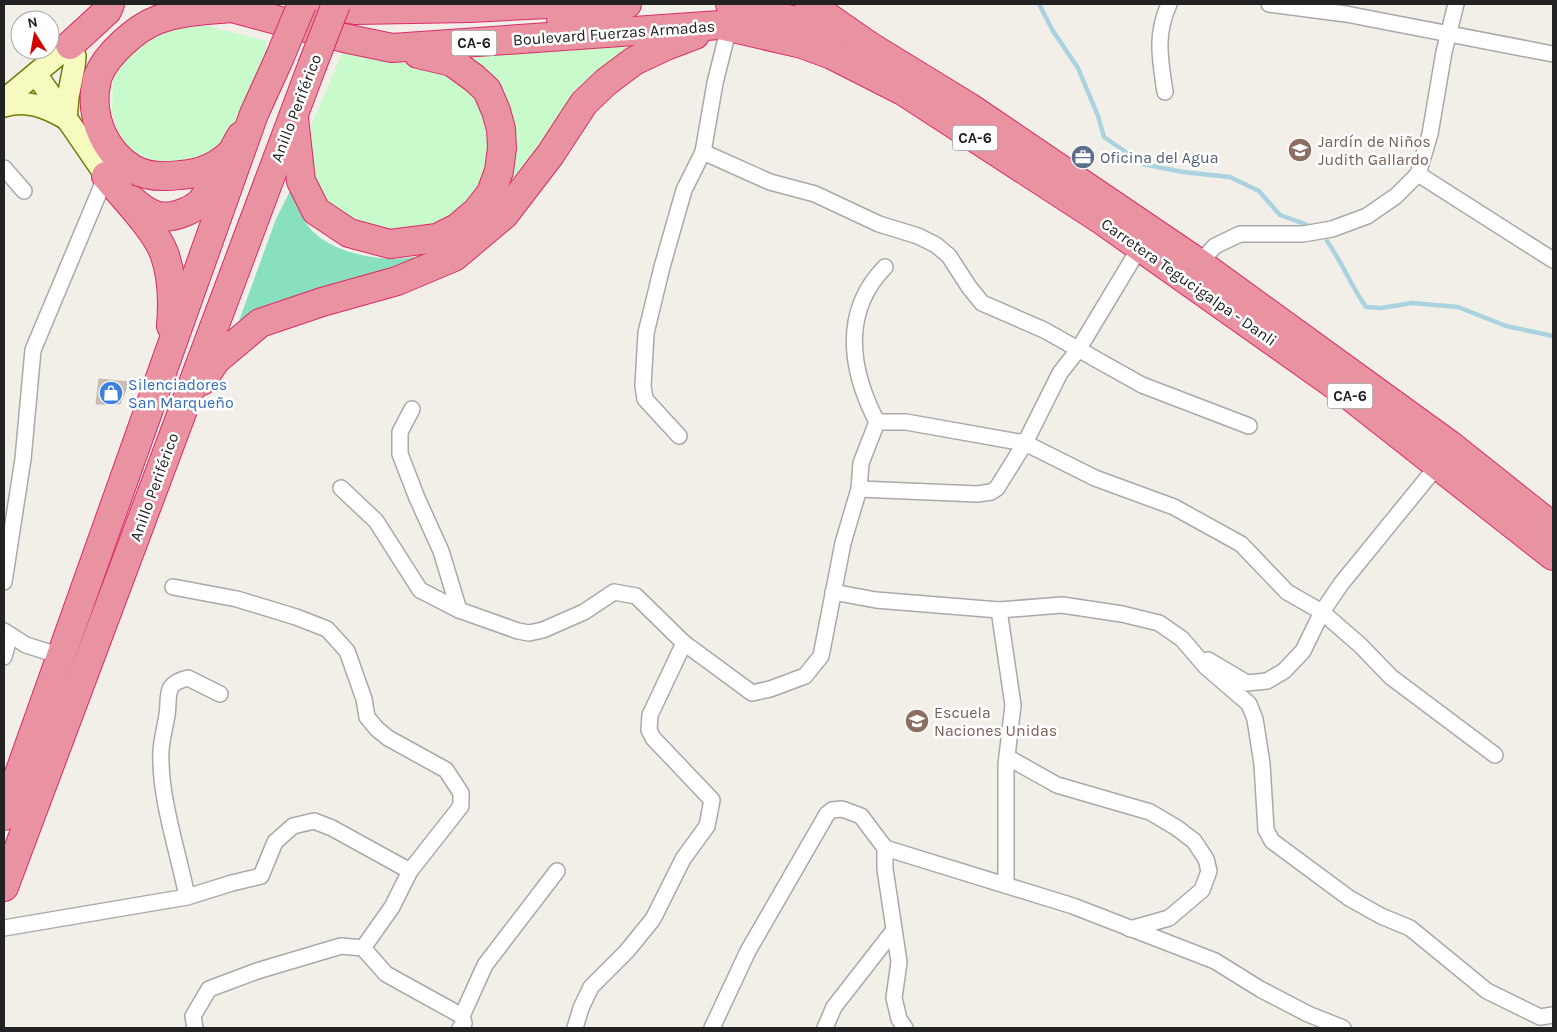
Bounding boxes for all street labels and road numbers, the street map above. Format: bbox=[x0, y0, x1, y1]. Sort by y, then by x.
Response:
street label: Boulevard Fuerzas Armadas bbox=[512, 16, 716, 50]
road number: CA-6 bbox=[452, 30, 496, 56]
street label: Anillo Periférico bbox=[267, 51, 325, 165]
road number: CA-6 bbox=[952, 126, 998, 150]
street label: Carretera Tegucigalpa - Danli bbox=[1098, 214, 1280, 350]
road number: CA-6 bbox=[1328, 384, 1372, 408]
street label: Anillo Periférico bbox=[126, 430, 182, 544]

